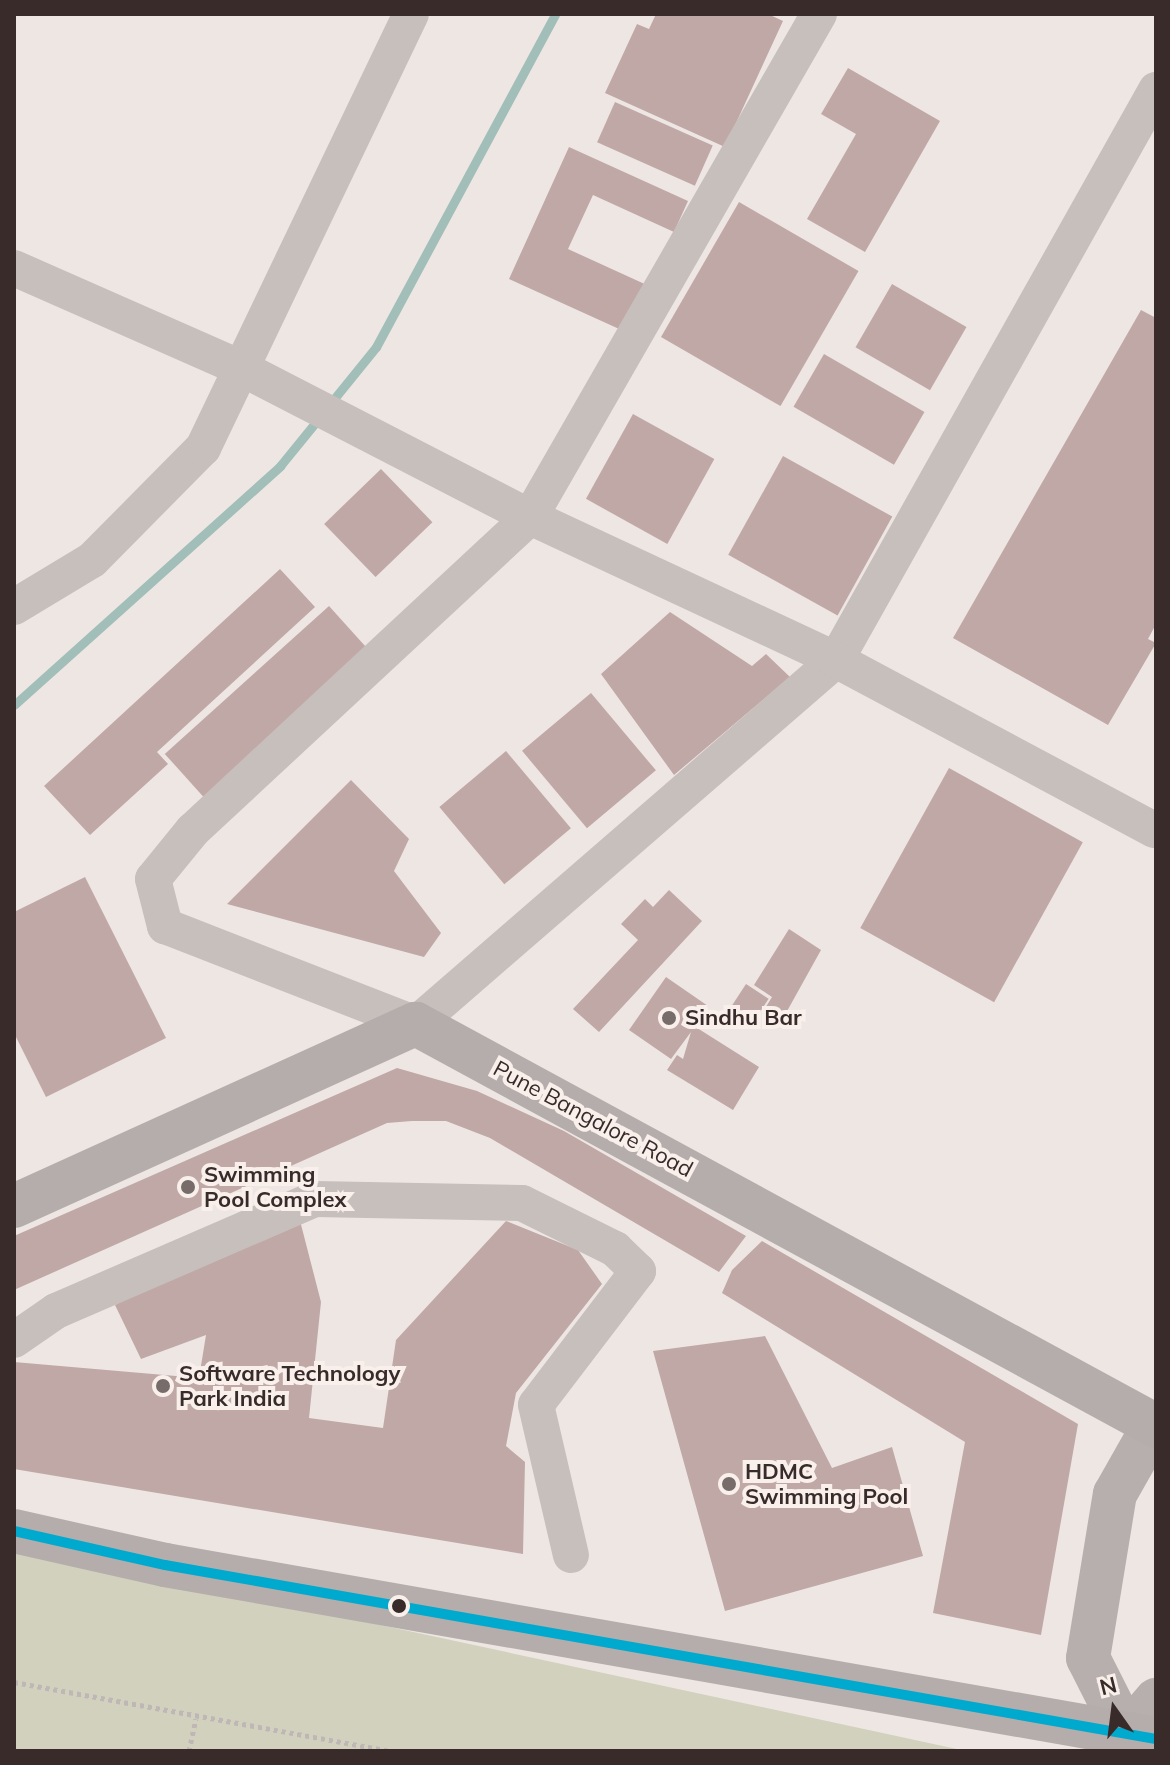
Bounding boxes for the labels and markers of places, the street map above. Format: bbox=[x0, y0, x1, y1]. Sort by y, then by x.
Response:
place label: Sindhu Bar bbox=[685, 1005, 802, 1031]
marker: Sindhu Bar bbox=[660, 1009, 678, 1027]
place label: Swimming Pool Complex bbox=[204, 1161, 346, 1212]
marker: Swimming Pool Complex bbox=[179, 1178, 197, 1196]
place label: Software Technology Park India bbox=[179, 1360, 400, 1412]
marker: Software Technology Park India bbox=[154, 1377, 172, 1395]
place label: HDMC Swimming Pool bbox=[745, 1458, 908, 1510]
marker: HDMC Swimming Pool bbox=[720, 1475, 738, 1493]
unlabelled marker bbox=[391, 1598, 407, 1614]

